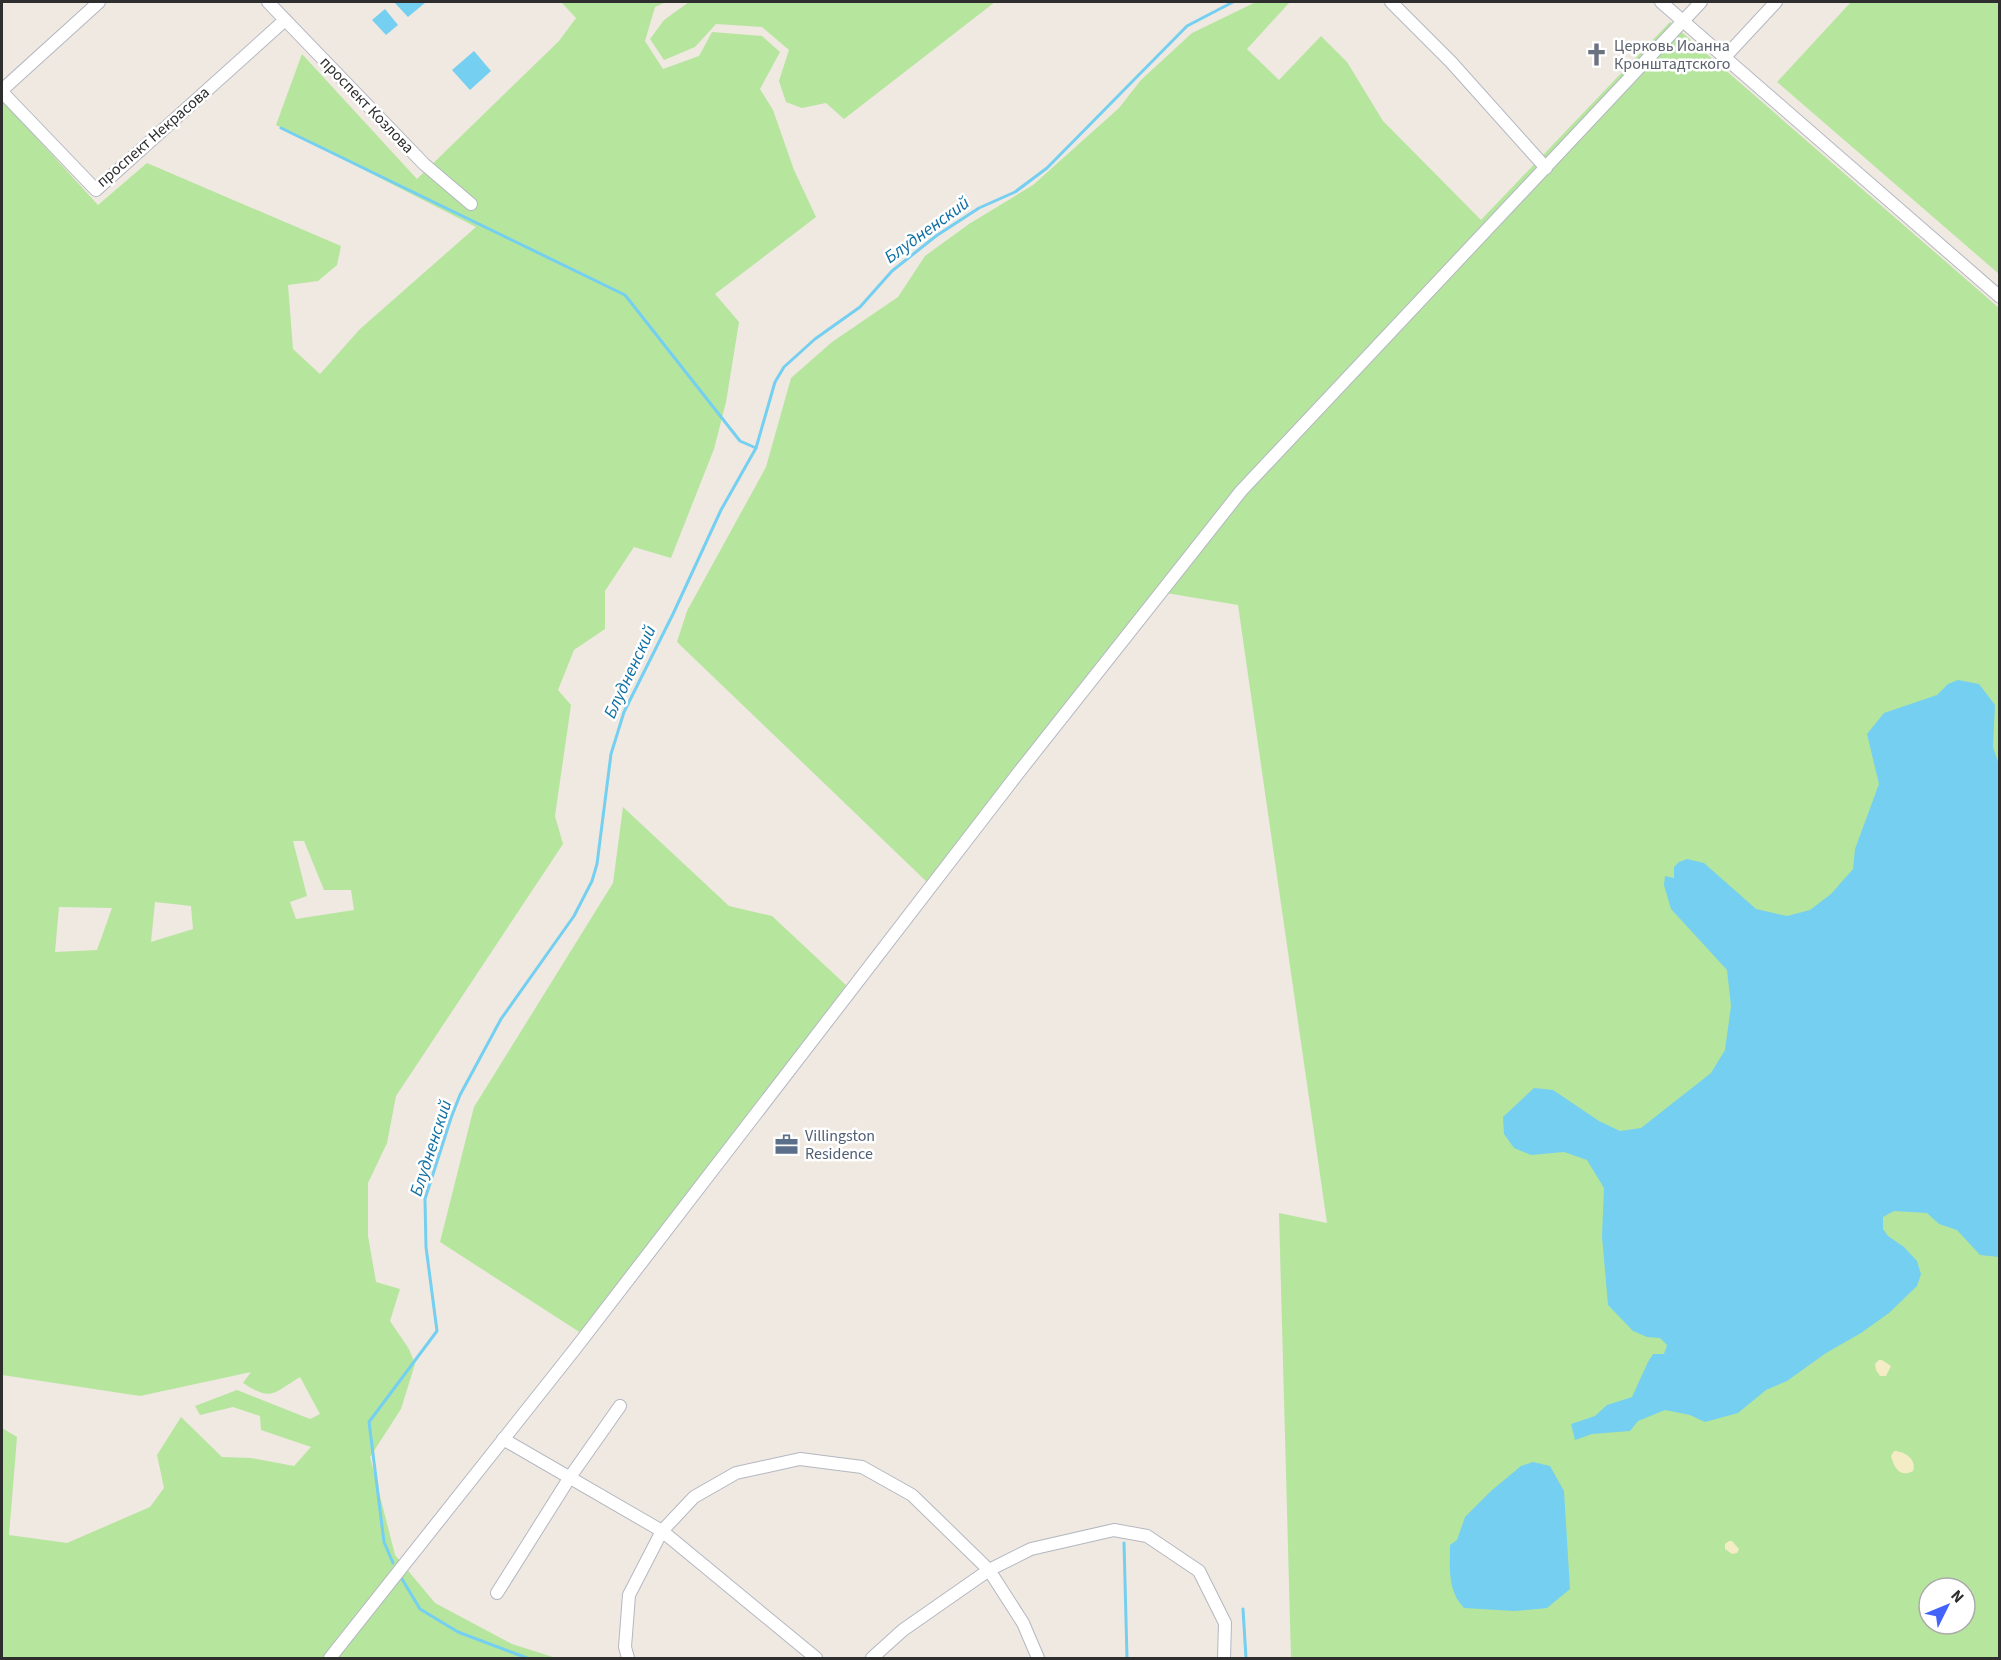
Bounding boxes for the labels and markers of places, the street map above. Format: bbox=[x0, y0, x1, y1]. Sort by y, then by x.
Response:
place label: Церковь Иоанна Кронштадтского bbox=[1614, 35, 1731, 75]
church icon: Церковь Иоанна Кронштадтского bbox=[1583, 42, 1609, 68]
place label: Villingston Residence bbox=[805, 1125, 875, 1165]
office icon: Villingston Residence bbox=[774, 1132, 800, 1158]

